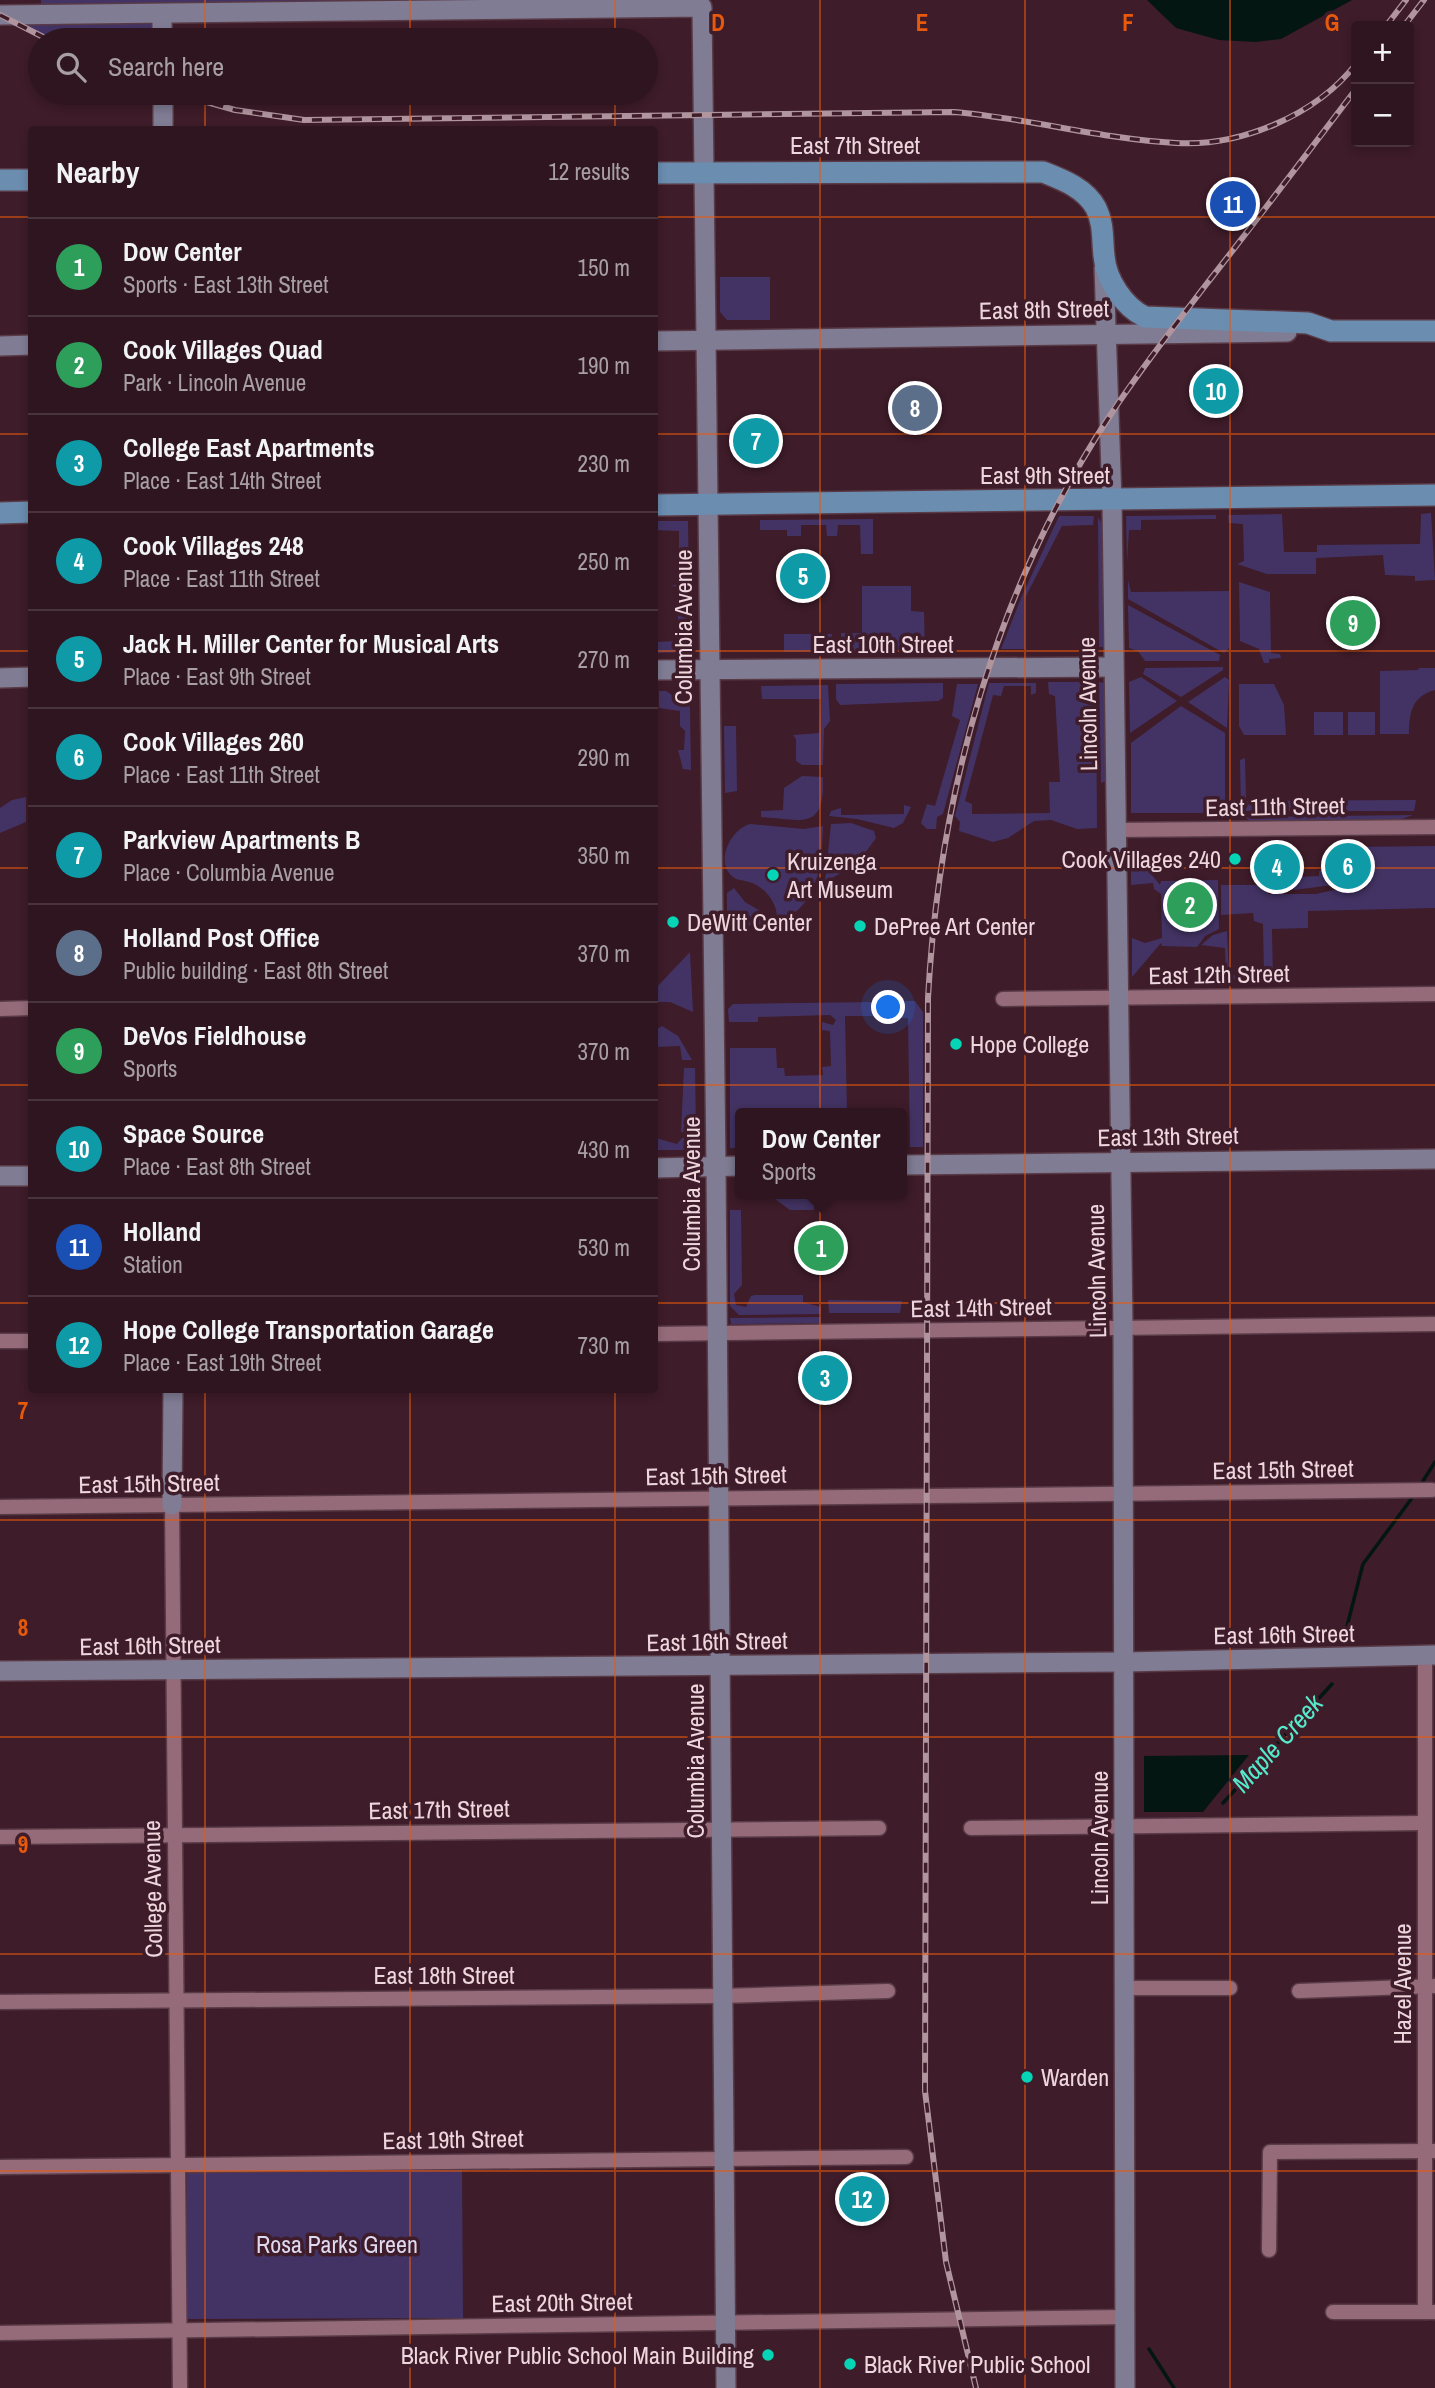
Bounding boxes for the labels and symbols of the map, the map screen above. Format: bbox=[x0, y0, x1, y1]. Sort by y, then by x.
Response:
text: D bbox=[711, 7, 725, 38]
text: E bbox=[916, 7, 928, 38]
text: F bbox=[1122, 7, 1134, 38]
text: G bbox=[1325, 7, 1339, 38]
street label: East 7th Street bbox=[790, 129, 921, 161]
pin: 11 bbox=[1210, 178, 1256, 230]
street label: East 8th Street bbox=[979, 292, 1110, 326]
pin: 10 bbox=[1193, 365, 1239, 417]
pin: 8 bbox=[892, 382, 938, 434]
pin: 7 bbox=[733, 415, 779, 467]
street label: East 9th Street bbox=[980, 459, 1111, 491]
street label: Columbia Avenue bbox=[667, 549, 699, 705]
pin: 5 bbox=[780, 550, 826, 602]
pin: 9 bbox=[1330, 597, 1376, 649]
street label: East 10th Street bbox=[812, 628, 954, 660]
street label: Lincoln Avenue bbox=[1070, 637, 1104, 771]
street label: East 11th Street bbox=[1205, 789, 1346, 823]
pin: 6 bbox=[1325, 840, 1371, 892]
pin: 4 bbox=[1254, 841, 1300, 893]
place label: Cook Villages 240 bbox=[1062, 843, 1221, 875]
place label: Kruizenga Art Museum bbox=[786, 845, 893, 905]
marker: Cook Villages 240 bbox=[1227, 851, 1243, 867]
marker: Kruizenga Art Museum bbox=[765, 867, 781, 883]
pin: 2 bbox=[1167, 879, 1213, 931]
place label: DeWitt Center bbox=[687, 906, 812, 938]
place label: DePree Art Center bbox=[874, 910, 1035, 942]
marker: DeWitt Center bbox=[665, 914, 681, 930]
marker: DePree Art Center bbox=[852, 918, 868, 934]
street label: East 12th Street bbox=[1148, 957, 1290, 991]
your location bbox=[871, 990, 905, 1024]
place label: Hope College bbox=[970, 1028, 1089, 1060]
marker: Hope College bbox=[948, 1036, 964, 1052]
street label: Columbia Avenue bbox=[675, 1116, 707, 1272]
street label: East 13th Street bbox=[1097, 1119, 1239, 1153]
street label: Lincoln Avenue bbox=[1079, 1204, 1113, 1338]
pin: 1 bbox=[798, 1222, 844, 1274]
street label: East 14th Street bbox=[910, 1290, 1052, 1324]
pin: 3 bbox=[802, 1352, 848, 1404]
text: 7 bbox=[18, 1395, 28, 1426]
street label: East 15th Street bbox=[1212, 1452, 1354, 1486]
street label: East 15th Street bbox=[645, 1458, 787, 1492]
street label: East 15th Street bbox=[78, 1466, 220, 1500]
text: 8 bbox=[18, 1612, 28, 1643]
street label: East 16th Street bbox=[1213, 1617, 1355, 1651]
street label: East 16th Street bbox=[646, 1624, 788, 1658]
street label: East 16th Street bbox=[79, 1628, 221, 1662]
street label: Columbia Avenue bbox=[679, 1683, 711, 1839]
water label: Maple Creek bbox=[1224, 1685, 1331, 1800]
street label: Lincoln Avenue bbox=[1083, 1771, 1115, 1905]
street label: East 17th Street bbox=[368, 1792, 510, 1826]
street label: College Avenue bbox=[135, 1820, 169, 1958]
text: 9 bbox=[18, 1829, 28, 1860]
street label: Hazel Avenue bbox=[1386, 1923, 1418, 2045]
street label: East 18th Street bbox=[373, 1959, 515, 1991]
place label: Warden bbox=[1041, 2061, 1109, 2093]
marker: Warden bbox=[1019, 2069, 1035, 2085]
street label: East 19th Street bbox=[382, 2122, 524, 2156]
pin: 12 bbox=[839, 2173, 885, 2225]
park label: Rosa Parks Green bbox=[256, 2228, 418, 2260]
street label: East 20th Street bbox=[491, 2285, 633, 2319]
place label: Black River Public School Main Building bbox=[401, 2339, 754, 2371]
marker: Black River Public School Main Building bbox=[760, 2347, 776, 2363]
place label: Black River Public School bbox=[864, 2348, 1090, 2380]
marker: Black River Public School bbox=[842, 2356, 858, 2372]

